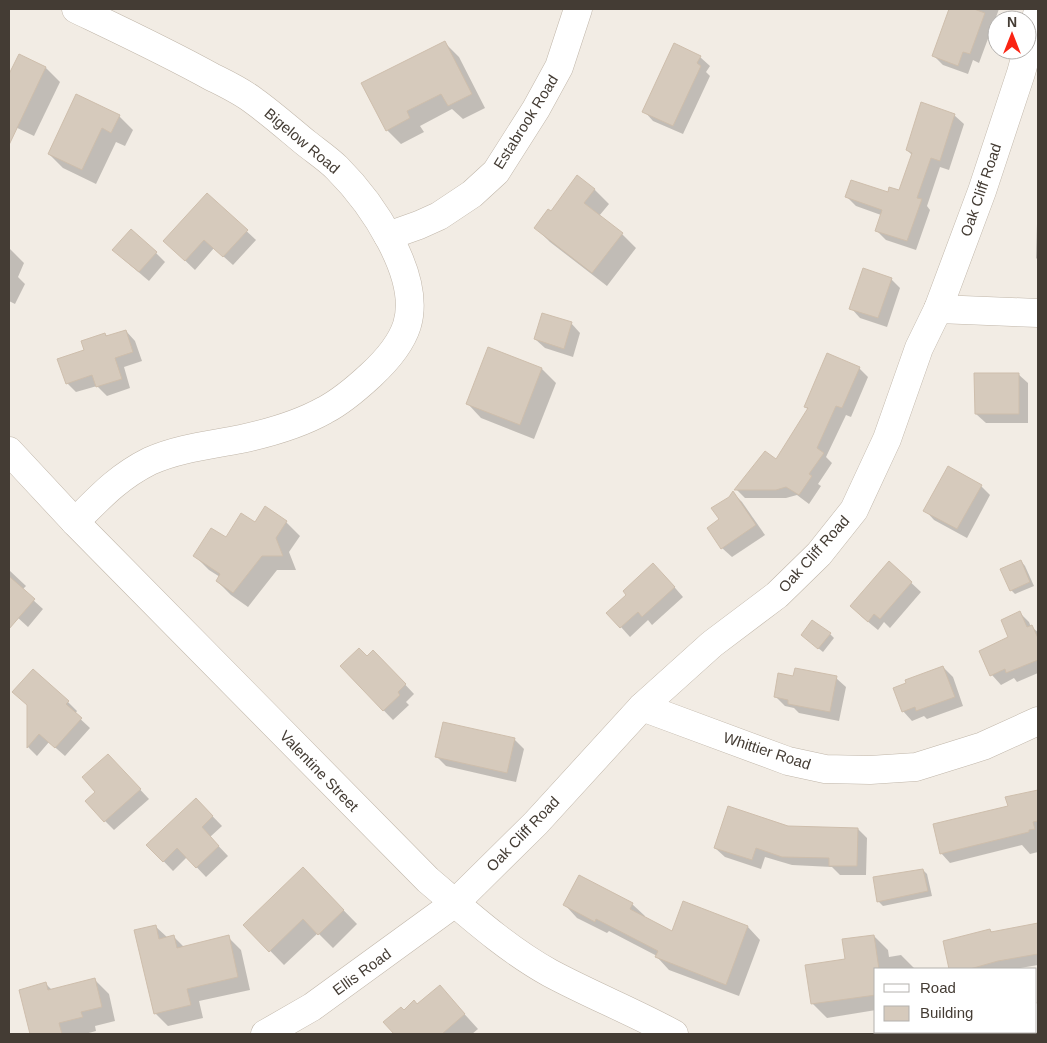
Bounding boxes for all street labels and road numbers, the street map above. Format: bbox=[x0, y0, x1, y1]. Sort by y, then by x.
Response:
street label: Estabrook Road bbox=[490, 72, 561, 172]
street label: Bigelow Road bbox=[261, 104, 343, 177]
street label: Oak Cliff Road bbox=[957, 141, 1004, 239]
street label: Oak Cliff Road bbox=[775, 512, 852, 595]
street label: Valentine Street bbox=[277, 727, 363, 815]
street label: Whittier Road bbox=[721, 728, 813, 773]
street label: Oak Cliff Road bbox=[483, 793, 563, 875]
street label: Ellis Road bbox=[329, 945, 394, 998]

